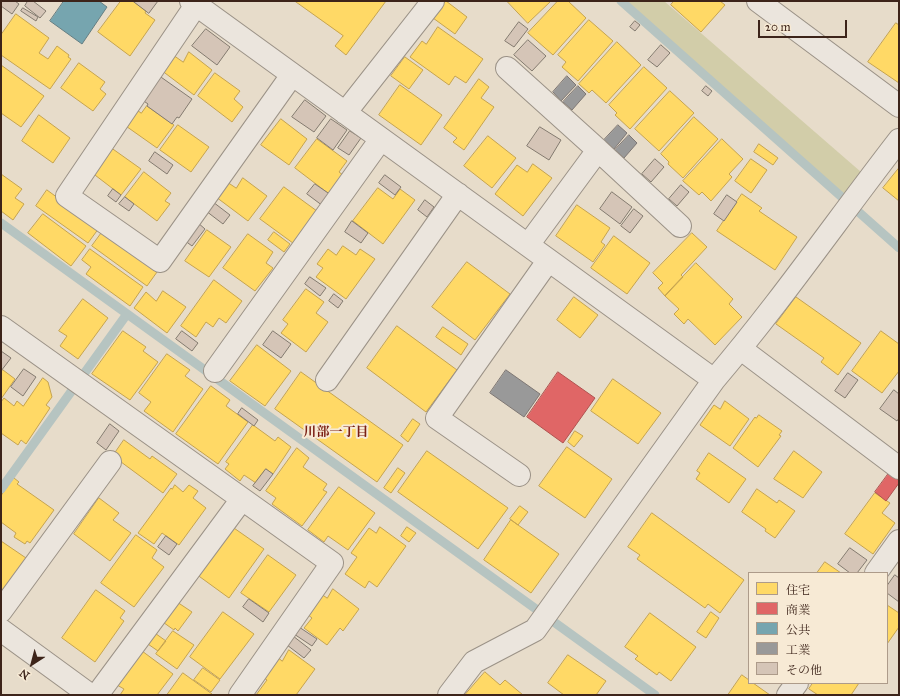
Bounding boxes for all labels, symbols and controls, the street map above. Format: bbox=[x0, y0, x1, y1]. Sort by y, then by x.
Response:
scale bar bbox=[760, 12, 849, 38]
text: 20 m bbox=[765, 20, 791, 34]
district label: 川部一丁目 bbox=[304, 425, 368, 441]
legend bbox=[748, 572, 888, 684]
text: 住宅 bbox=[786, 583, 810, 597]
text: 商業 bbox=[786, 603, 810, 617]
text: 公共 bbox=[786, 623, 810, 637]
text: 工業 bbox=[786, 643, 810, 657]
north arrow bbox=[12, 644, 52, 684]
text: その他 bbox=[786, 663, 822, 677]
text: N bbox=[17, 666, 32, 682]

